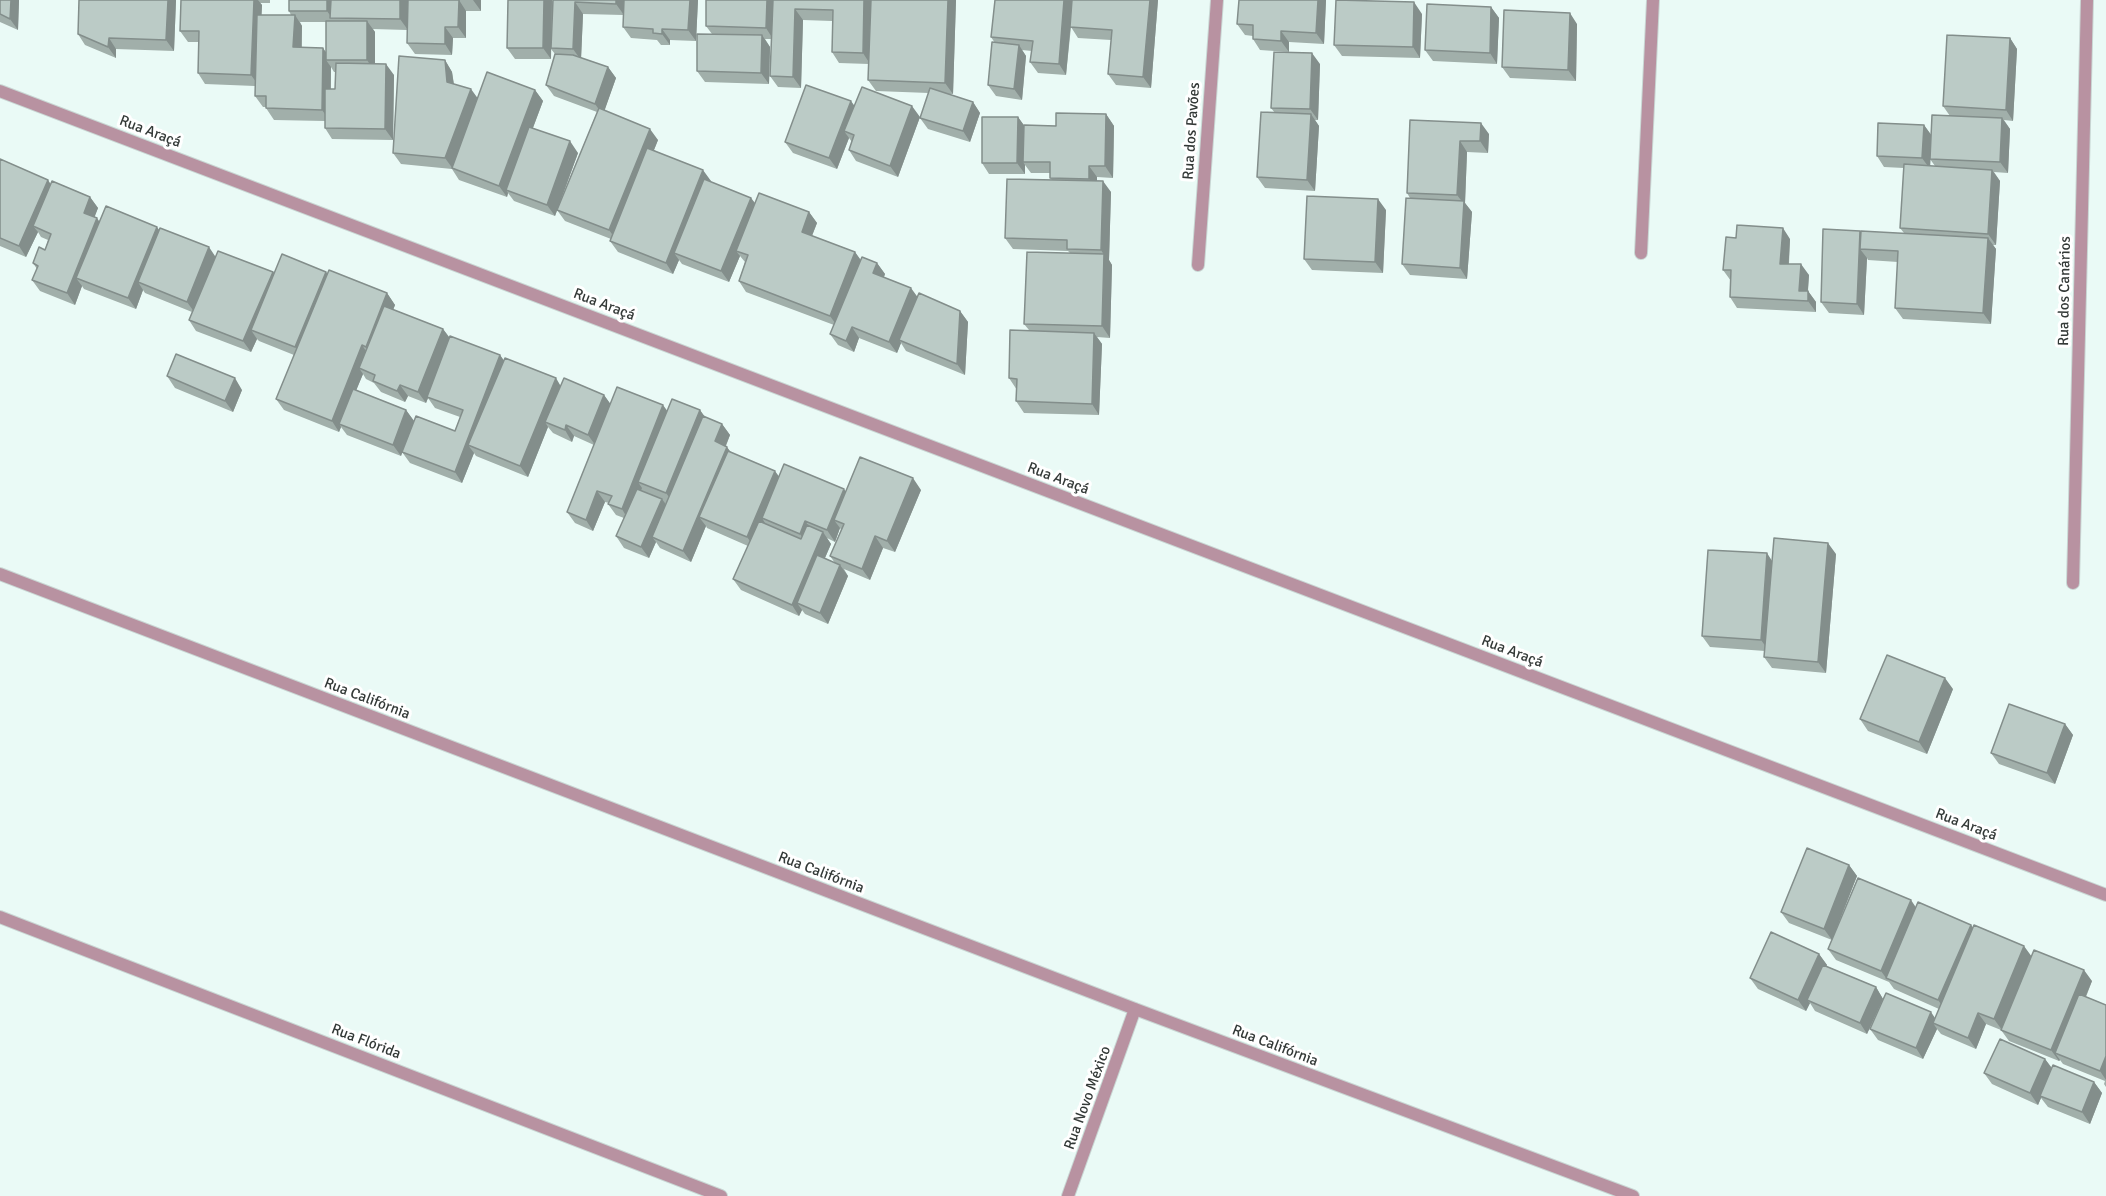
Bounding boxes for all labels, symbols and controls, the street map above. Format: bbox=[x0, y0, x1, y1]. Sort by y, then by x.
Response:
street label: Rua dos Pavões bbox=[1180, 82, 1204, 180]
street label: Rua Araçá bbox=[117, 112, 183, 152]
street label: Rua dos Canários bbox=[2055, 236, 2075, 346]
street label: Rua Araçá bbox=[571, 285, 637, 325]
street label: Rua Araçá bbox=[1025, 459, 1091, 499]
street label: Rua Araçá bbox=[1479, 632, 1545, 672]
street label: Rua Califórnia bbox=[321, 674, 413, 724]
street label: Rua Araçá bbox=[1933, 805, 1999, 845]
street label: Rua Califórnia bbox=[775, 848, 867, 898]
street label: Rua Flórida bbox=[329, 1021, 403, 1063]
street label: Rua Califórnia bbox=[1229, 1021, 1321, 1071]
street label: Rua Novo México bbox=[1061, 1044, 1115, 1152]

